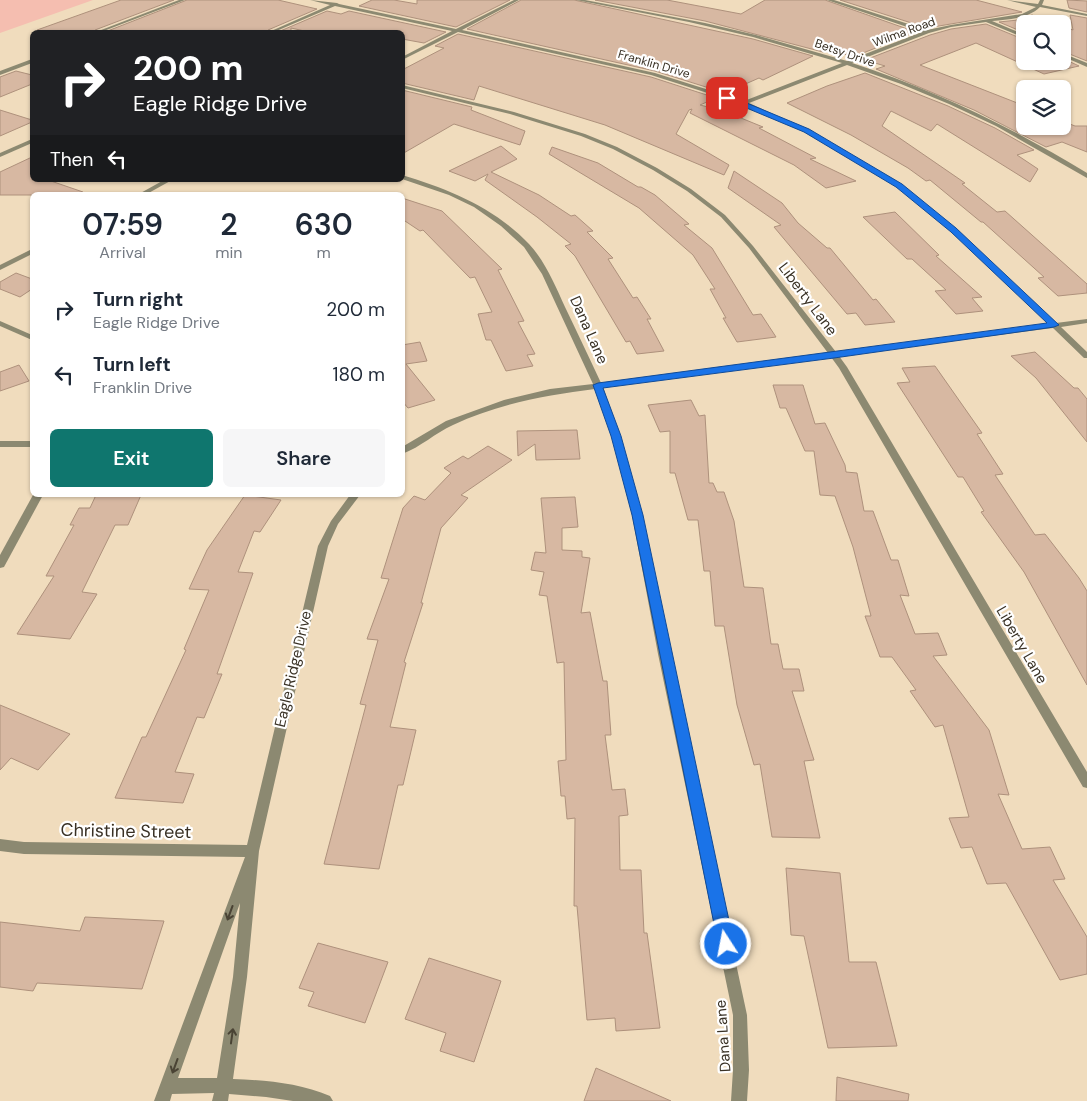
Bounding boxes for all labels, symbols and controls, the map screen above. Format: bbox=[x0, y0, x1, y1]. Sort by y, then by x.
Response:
street label: Wilma Road bbox=[870, 13, 938, 51]
map controls bbox=[1016, 15, 1071, 135]
button: search bbox=[1016, 15, 1071, 70]
street label: Betsy Drive bbox=[813, 35, 877, 71]
text: 200 m bbox=[133, 45, 244, 91]
street label: Franklin Drive bbox=[616, 46, 692, 82]
icon: right bbox=[50, 50, 115, 115]
pin bbox=[706, 77, 748, 119]
button: layers bbox=[1016, 80, 1071, 135]
icon: arrive bbox=[713, 84, 741, 112]
text: Eagle Ridge Drive bbox=[133, 89, 307, 118]
icon: left bbox=[103, 145, 131, 173]
text: Then bbox=[50, 147, 93, 172]
text: 07:59 bbox=[82, 205, 163, 244]
text: 2 bbox=[220, 205, 238, 244]
text: 630 bbox=[295, 205, 353, 244]
text: Arrival bbox=[99, 242, 146, 263]
text: min bbox=[215, 242, 243, 263]
text: m bbox=[317, 242, 331, 263]
street label: Liberty Lane bbox=[774, 258, 842, 340]
text: Turn right bbox=[93, 287, 183, 312]
street label: Dana Lane bbox=[565, 293, 613, 367]
icon: right bbox=[50, 296, 78, 324]
text: 200 m bbox=[326, 297, 385, 322]
text: Eagle Ridge Drive bbox=[93, 312, 220, 333]
text: Turn left bbox=[93, 352, 171, 377]
icon: left bbox=[50, 361, 78, 389]
text: 180 m bbox=[333, 362, 385, 387]
text: Franklin Drive bbox=[93, 377, 192, 398]
button: Exit bbox=[50, 429, 213, 487]
button: Share bbox=[223, 429, 385, 487]
street label: Liberty Lane bbox=[992, 603, 1052, 687]
street label: Eagle Ridge Drive bbox=[270, 609, 316, 729]
street label: Christine Street bbox=[60, 818, 192, 844]
one-way arrow bbox=[225, 905, 234, 921]
position arrow bbox=[699, 917, 751, 969]
street label: Dana Lane bbox=[710, 999, 736, 1073]
one-way arrow bbox=[227, 1028, 237, 1044]
one-way arrow bbox=[170, 1058, 179, 1074]

